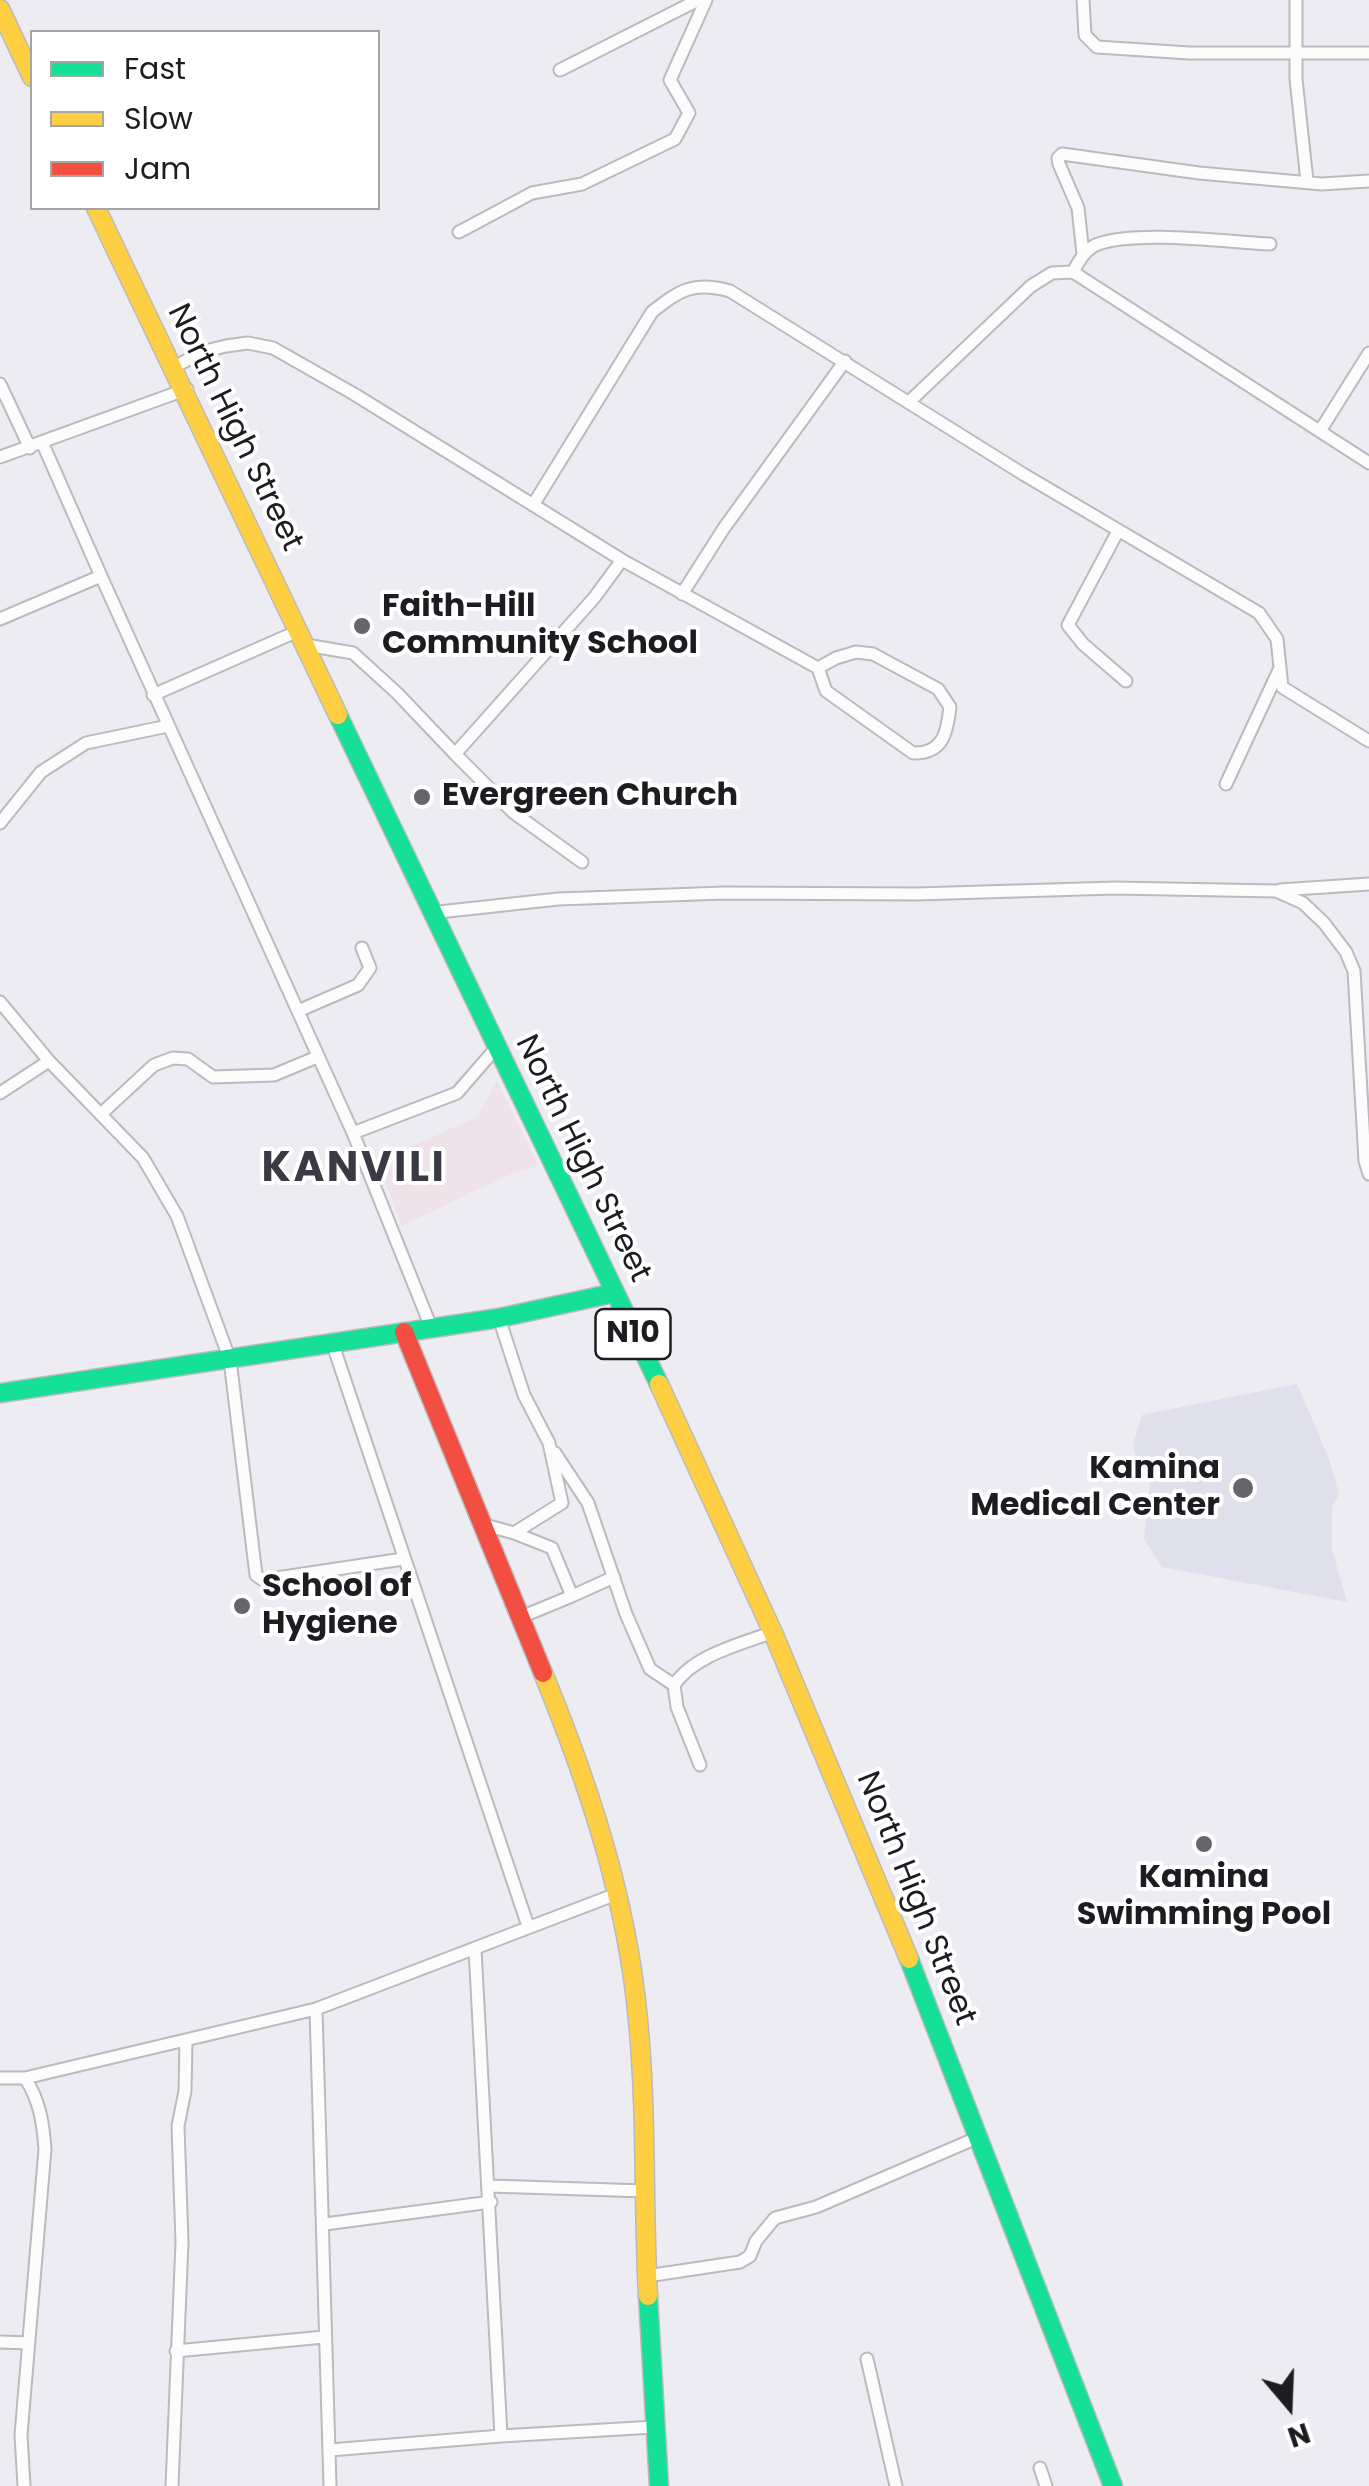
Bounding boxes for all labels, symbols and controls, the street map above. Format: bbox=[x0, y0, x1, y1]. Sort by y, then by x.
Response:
legend bbox=[30, 30, 380, 210]
text: Fast bbox=[124, 47, 186, 90]
text: Slow bbox=[124, 97, 193, 140]
text: Jam bbox=[124, 147, 191, 190]
street label: North High Street bbox=[158, 298, 310, 558]
place label: Faith-Hill Community School bbox=[382, 589, 698, 664]
marker: Faith-Hill Community School bbox=[351, 615, 373, 637]
place label: Evergreen Church bbox=[442, 778, 738, 816]
marker: Evergreen Church bbox=[411, 786, 433, 808]
street label: North High Street bbox=[506, 1029, 658, 1289]
district label: KANVILI bbox=[262, 1145, 446, 1195]
road number: N10 bbox=[596, 1309, 670, 1359]
place label: Kamina Medical Center bbox=[970, 1451, 1220, 1526]
marker: Kamina Medical Center bbox=[1230, 1475, 1256, 1501]
place label: School of Hygiene bbox=[262, 1569, 412, 1644]
marker: School of Hygiene bbox=[231, 1595, 253, 1617]
street label: North High Street bbox=[847, 1767, 983, 2031]
marker: Kamina Swimming Pool bbox=[1193, 1833, 1215, 1855]
place label: Kamina Swimming Pool bbox=[1077, 1860, 1331, 1935]
north arrow bbox=[1239, 2356, 1339, 2456]
text: N bbox=[1283, 2413, 1315, 2457]

